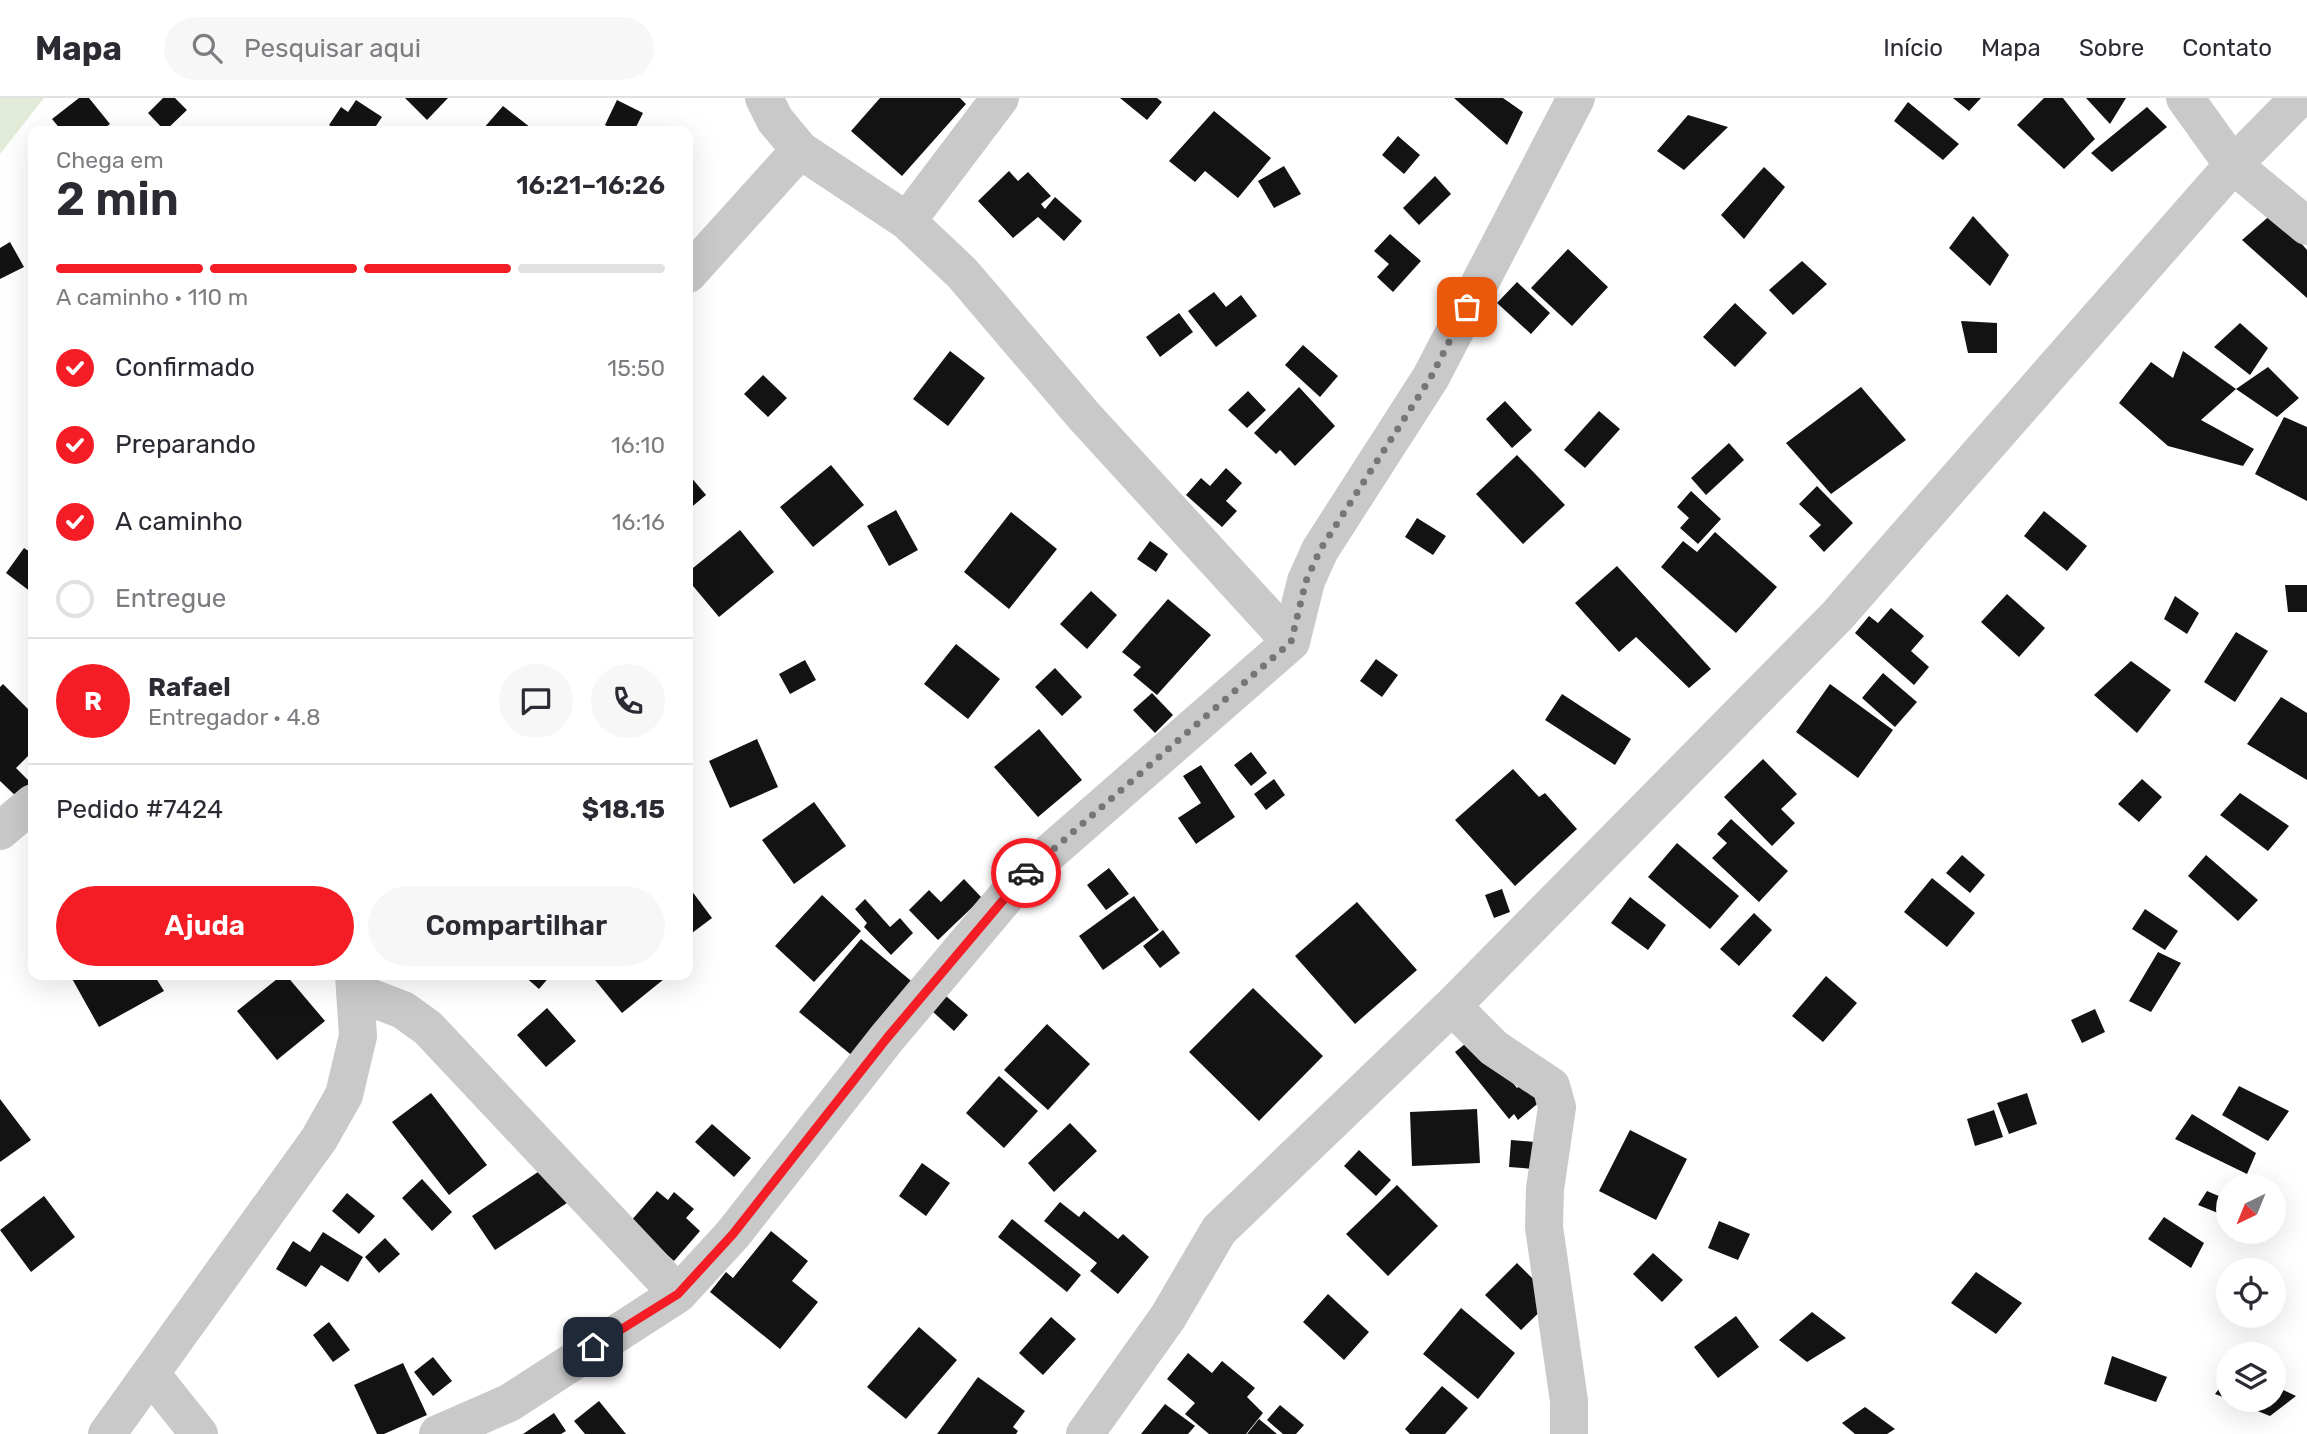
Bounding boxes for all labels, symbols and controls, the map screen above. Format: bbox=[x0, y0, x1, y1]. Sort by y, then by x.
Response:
search box bbox=[164, 17, 654, 80]
text: Mapa bbox=[35, 29, 122, 68]
icon: search bbox=[188, 29, 226, 67]
text: Pesquisar aqui bbox=[244, 33, 421, 64]
text: Início bbox=[1883, 34, 1943, 62]
text: Mapa bbox=[1981, 34, 2041, 62]
text: Sobre bbox=[2079, 34, 2144, 62]
text: Contato bbox=[2182, 34, 2272, 62]
text: Chega em bbox=[56, 146, 164, 174]
text: 16:21–16:26 bbox=[516, 170, 665, 201]
text: 2 min bbox=[56, 172, 179, 227]
pin bbox=[1437, 277, 1497, 337]
text: A caminho · 110 m bbox=[56, 283, 248, 311]
icon: bag bbox=[1448, 288, 1486, 326]
icon: check bbox=[56, 349, 94, 387]
text: Confirmado bbox=[115, 352, 255, 383]
text: 15:50 bbox=[607, 354, 665, 382]
icon: check bbox=[56, 426, 94, 464]
text: Preparando bbox=[115, 429, 256, 460]
text: 16:10 bbox=[611, 431, 665, 459]
icon: check bbox=[56, 503, 94, 541]
text: A caminho bbox=[115, 506, 243, 537]
text: 16:16 bbox=[612, 508, 665, 536]
text: Entregue bbox=[115, 583, 226, 614]
button: chat bbox=[499, 664, 573, 738]
button: phone bbox=[591, 664, 665, 738]
text: Rafael bbox=[148, 672, 231, 703]
text: R bbox=[84, 686, 102, 717]
text: Entregador · 4.8 bbox=[148, 703, 321, 731]
text: Pedido #7424 bbox=[56, 794, 223, 825]
text: $18.15 bbox=[582, 794, 665, 825]
courier bbox=[991, 838, 1061, 908]
icon: car bbox=[1007, 854, 1045, 892]
button: Ajuda bbox=[56, 886, 354, 966]
button: Compartilhar bbox=[368, 886, 665, 966]
north arrow bbox=[2216, 1174, 2286, 1244]
map controls bbox=[2216, 1174, 2286, 1412]
button: locate bbox=[2216, 1258, 2286, 1328]
pin bbox=[563, 1317, 623, 1377]
icon: home bbox=[574, 1328, 612, 1366]
button: layers bbox=[2216, 1342, 2286, 1412]

